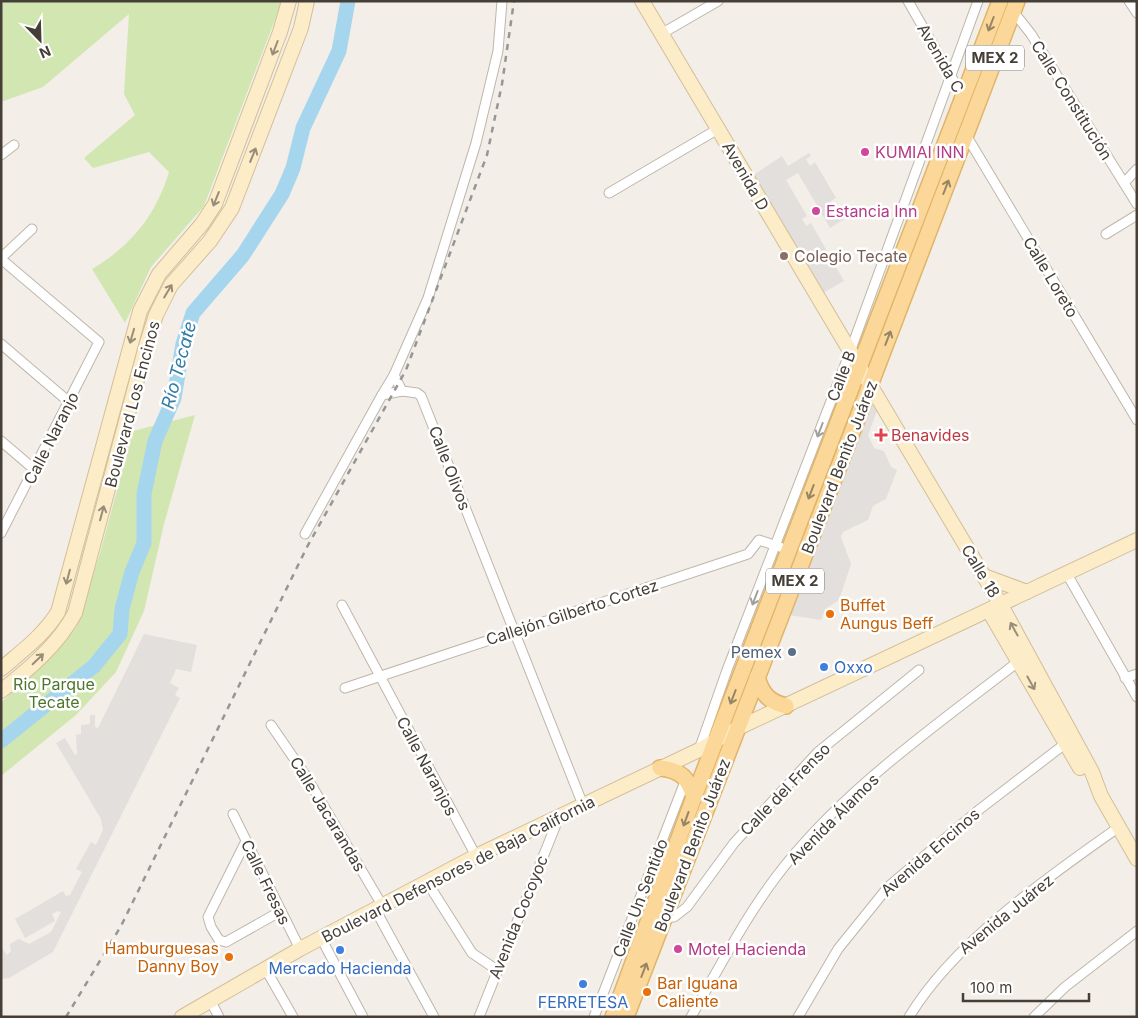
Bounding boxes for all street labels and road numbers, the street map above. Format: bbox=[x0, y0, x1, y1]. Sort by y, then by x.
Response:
street label: Avenida C bbox=[913, 20, 969, 96]
street label: Calle Constitución bbox=[1027, 36, 1117, 164]
road number: MEX 2 bbox=[966, 46, 1024, 70]
street label: Avenida D bbox=[718, 138, 774, 214]
street label: Calle Loreto bbox=[1019, 233, 1083, 321]
street label: Boulevard Los Encinos bbox=[100, 319, 164, 489]
street label: Calle B bbox=[822, 348, 860, 404]
street label: Boulevard Benito Juárez bbox=[797, 378, 881, 556]
street label: Calle Naranjo bbox=[19, 388, 83, 488]
street label: Calle Olivos bbox=[425, 423, 475, 513]
street label: Calle 18 bbox=[957, 541, 1005, 601]
road number: MEX 2 bbox=[766, 568, 824, 594]
street label: Callejón Gilberto Cortez bbox=[483, 575, 661, 649]
street label: Calle Naranjos bbox=[392, 713, 462, 819]
street label: Calle del Frenso bbox=[736, 738, 834, 840]
street label: Calle Jacarandas bbox=[286, 753, 370, 875]
street label: Boulevard Benito Juárez bbox=[650, 756, 734, 934]
street label: Avenida Álamos bbox=[783, 769, 883, 869]
street label: Boulevard Defensores de Baja California bbox=[318, 791, 598, 947]
street label: Avenida Encinos bbox=[877, 804, 983, 900]
street label: Calle Fresas bbox=[237, 836, 295, 928]
street label: Calle Un Sentido bbox=[608, 836, 672, 960]
street label: Avenida Cocoyoc bbox=[484, 852, 552, 982]
street label: Avenida Juárez bbox=[955, 870, 1057, 958]

